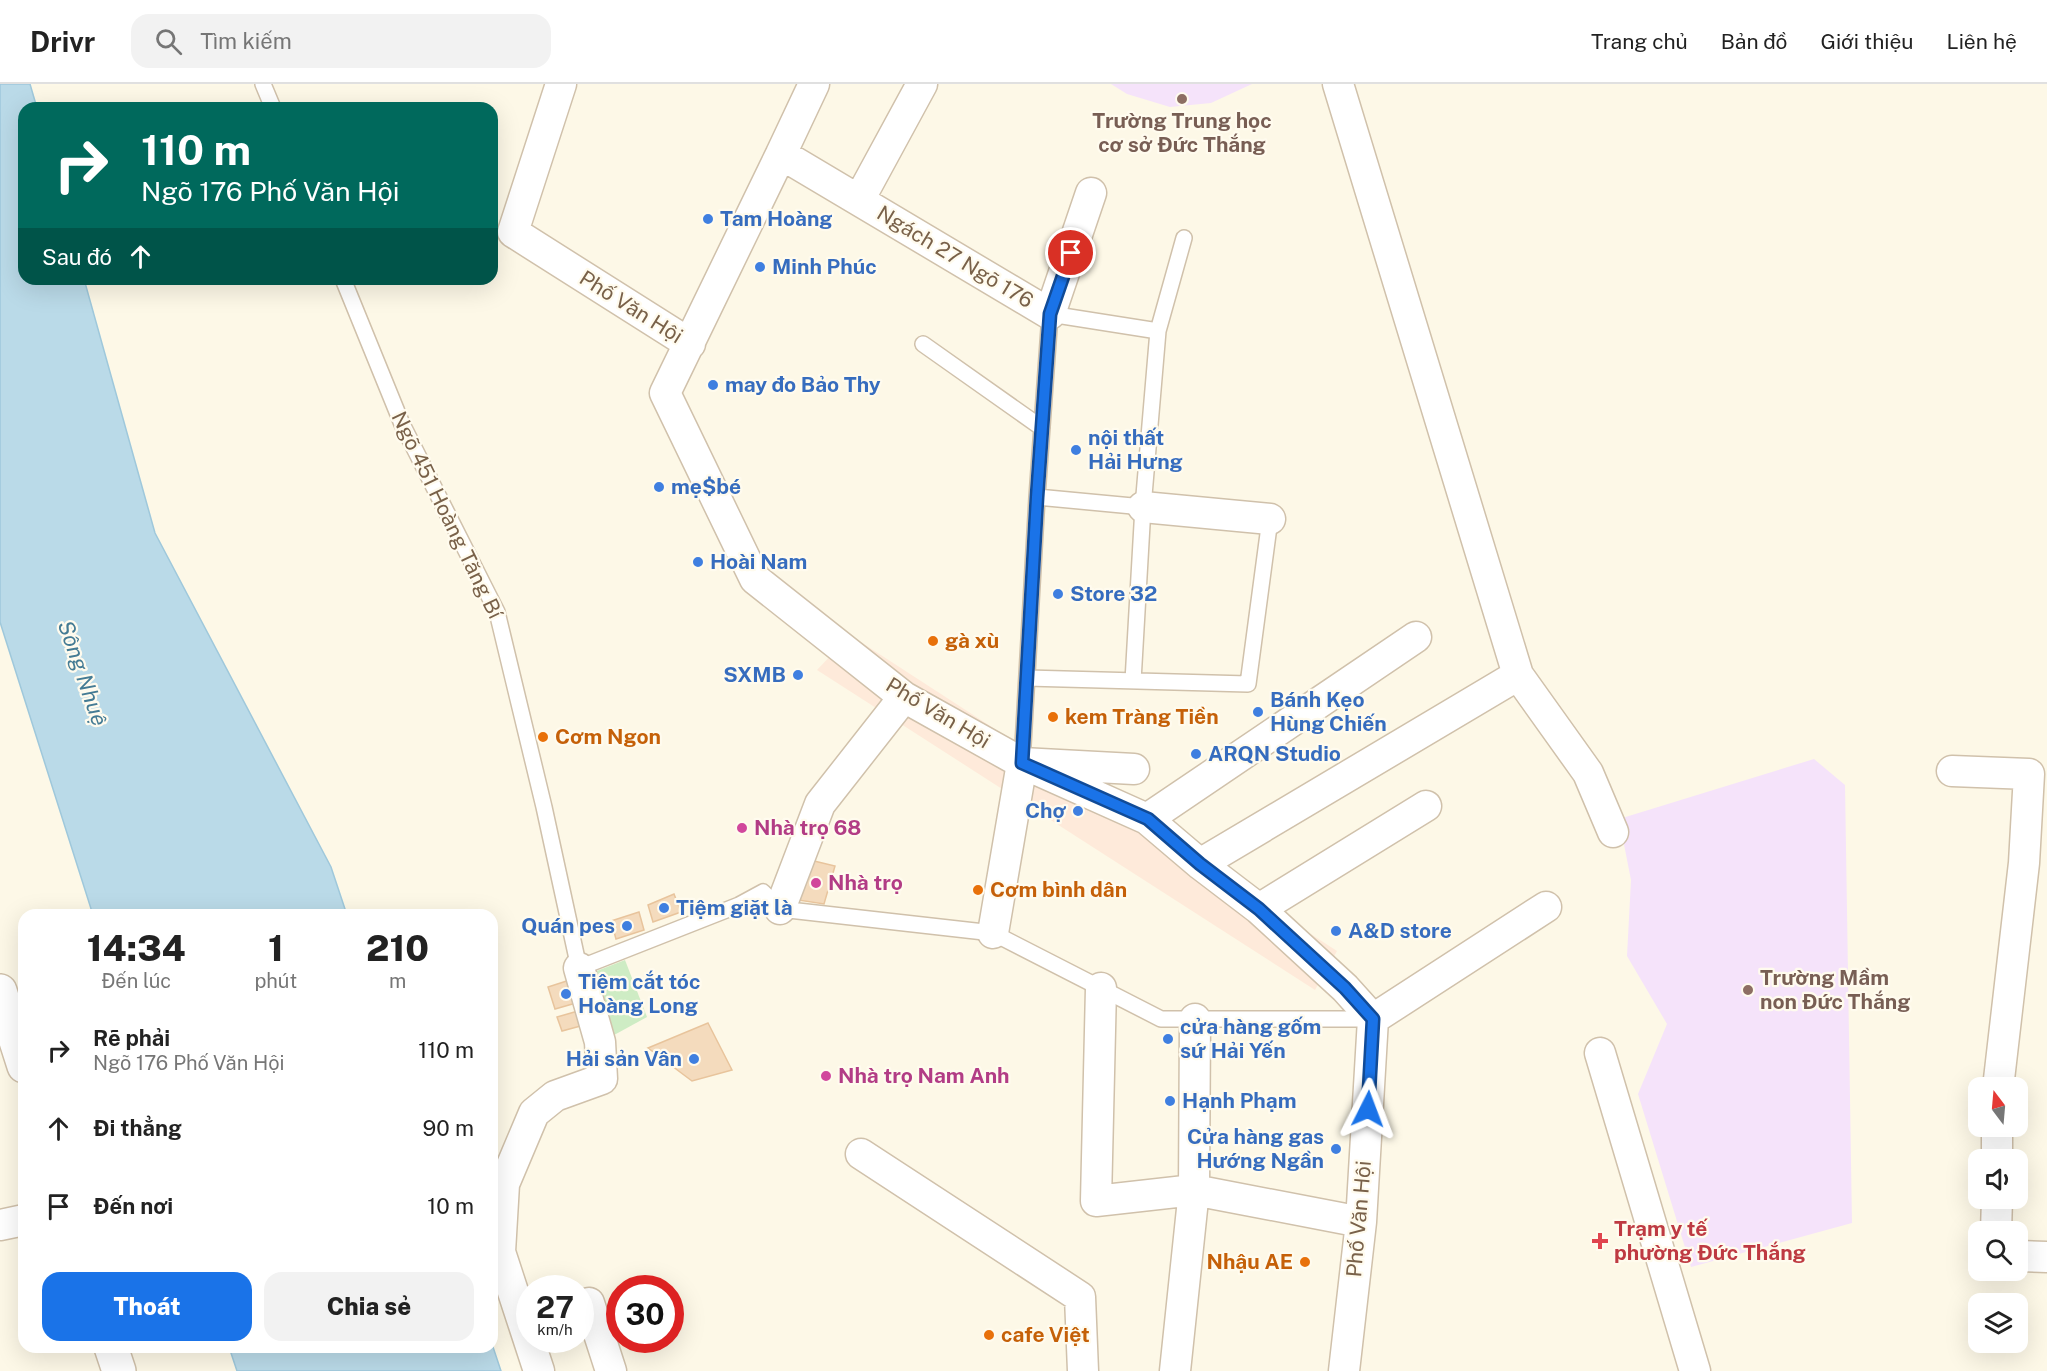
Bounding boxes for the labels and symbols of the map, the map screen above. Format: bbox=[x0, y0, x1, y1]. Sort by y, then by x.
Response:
marker: Trường Trung học cơ sở Đức Thắng bbox=[1175, 92, 1189, 106]
place label: Trường Trung học cơ sở Đức Thắng bbox=[1092, 108, 1272, 157]
street label: Ngách 27 Ngõ 176 bbox=[873, 200, 1038, 313]
place label: Tam Hoàng bbox=[720, 206, 833, 231]
marker: Tam Hoàng bbox=[701, 212, 715, 226]
pin bbox=[1045, 227, 1096, 278]
place label: Minh Phúc bbox=[772, 254, 877, 279]
marker: Minh Phúc bbox=[753, 260, 767, 274]
street label: Phố Văn Hội bbox=[575, 265, 687, 348]
place label: may đo Bảo Thy bbox=[725, 372, 881, 397]
marker: may đo Bảo Thy bbox=[706, 378, 720, 392]
street label: Ngõ 451 Hoàng Tăng Bí bbox=[386, 407, 509, 623]
place label: nội thất Hải Hưng bbox=[1088, 425, 1183, 474]
marker: nội thất Hải Hưng bbox=[1069, 443, 1083, 457]
place label: mẹ$bé bbox=[671, 474, 741, 499]
marker: mẹ$bé bbox=[652, 480, 666, 494]
place label: Hoài Nam bbox=[710, 549, 807, 574]
marker: Hoài Nam bbox=[691, 555, 705, 569]
place label: Store 32 bbox=[1070, 581, 1157, 606]
marker: Store 32 bbox=[1051, 587, 1065, 601]
water label: Sông Nhuệ bbox=[53, 617, 113, 729]
place label: gà xù bbox=[945, 628, 999, 653]
marker: gà xù bbox=[926, 634, 940, 648]
place label: SXMB bbox=[723, 662, 786, 687]
marker: SXMB bbox=[791, 668, 805, 682]
street label: Phố Văn Hội bbox=[882, 672, 995, 753]
place label: Bánh Kẹo Hùng Chiến bbox=[1270, 687, 1387, 736]
place label: kem Tràng Tiền bbox=[1065, 704, 1219, 729]
marker: Bánh Kẹo Hùng Chiến bbox=[1251, 705, 1265, 719]
marker: kem Tràng Tiền bbox=[1046, 710, 1060, 724]
place label: Cơm Ngon bbox=[555, 724, 661, 749]
marker: Cơm Ngon bbox=[536, 730, 550, 744]
place label: ARQN Studio bbox=[1208, 741, 1341, 766]
marker: ARQN Studio bbox=[1189, 747, 1203, 761]
place label: Chợ bbox=[1025, 798, 1067, 823]
marker: Chợ bbox=[1071, 804, 1085, 818]
place label: Nhà trọ 68 bbox=[754, 815, 861, 840]
marker: Nhà trọ 68 bbox=[735, 821, 749, 835]
place label: Nhà trọ bbox=[828, 870, 903, 895]
marker: Nhà trọ bbox=[809, 876, 823, 890]
place label: Cơm bình dân bbox=[990, 877, 1127, 902]
marker: Cơm bình dân bbox=[971, 883, 985, 897]
place label: Tiệm giặt là bbox=[676, 895, 793, 920]
marker: Tiệm giặt là bbox=[657, 901, 671, 915]
place label: Quán pes bbox=[521, 913, 615, 938]
place label: A&D store bbox=[1348, 918, 1452, 943]
marker: Quán pes bbox=[620, 919, 634, 933]
marker: A&D store bbox=[1329, 924, 1343, 938]
place label: Trường Mầm non Đức Thắng bbox=[1760, 965, 1910, 1014]
place label: Tiệm cắt tóc Hoàng Long bbox=[578, 969, 700, 1018]
marker: Trường Mầm non Đức Thắng bbox=[1741, 983, 1755, 997]
marker: Tiệm cắt tóc Hoàng Long bbox=[559, 987, 573, 1001]
place label: cửa hàng gốm sứ Hải Yến bbox=[1180, 1014, 1321, 1063]
marker: cửa hàng gốm sứ Hải Yến bbox=[1161, 1032, 1175, 1046]
place label: Hải sản Vân bbox=[566, 1046, 682, 1071]
marker: Hải sản Vân bbox=[687, 1052, 701, 1066]
place label: Nhà trọ Nam Anh bbox=[838, 1063, 1010, 1088]
marker: Nhà trọ Nam Anh bbox=[819, 1069, 833, 1083]
position arrow bbox=[1336, 1077, 1400, 1141]
north arrow bbox=[1968, 1077, 2028, 1137]
place label: Hạnh Phạm bbox=[1182, 1088, 1296, 1113]
marker: Hạnh Phạm bbox=[1163, 1094, 1177, 1108]
place label: Cửa hàng gas Hướng Ngần bbox=[1187, 1124, 1324, 1173]
marker: Cửa hàng gas Hướng Ngần bbox=[1329, 1142, 1343, 1156]
street label: Phố Văn Hội bbox=[1341, 1160, 1376, 1278]
place label: Trạm y tế phường Đức Thắng bbox=[1614, 1216, 1806, 1265]
marker: Trạm y tế phường Đức Thắng bbox=[1591, 1232, 1609, 1250]
place label: Nhậu AE bbox=[1207, 1249, 1293, 1274]
marker: Nhậu AE bbox=[1298, 1255, 1312, 1269]
speed limit sign: 30 bbox=[606, 1275, 684, 1353]
place label: cafe Việt bbox=[1001, 1322, 1090, 1347]
marker: cafe Việt bbox=[982, 1328, 996, 1342]

